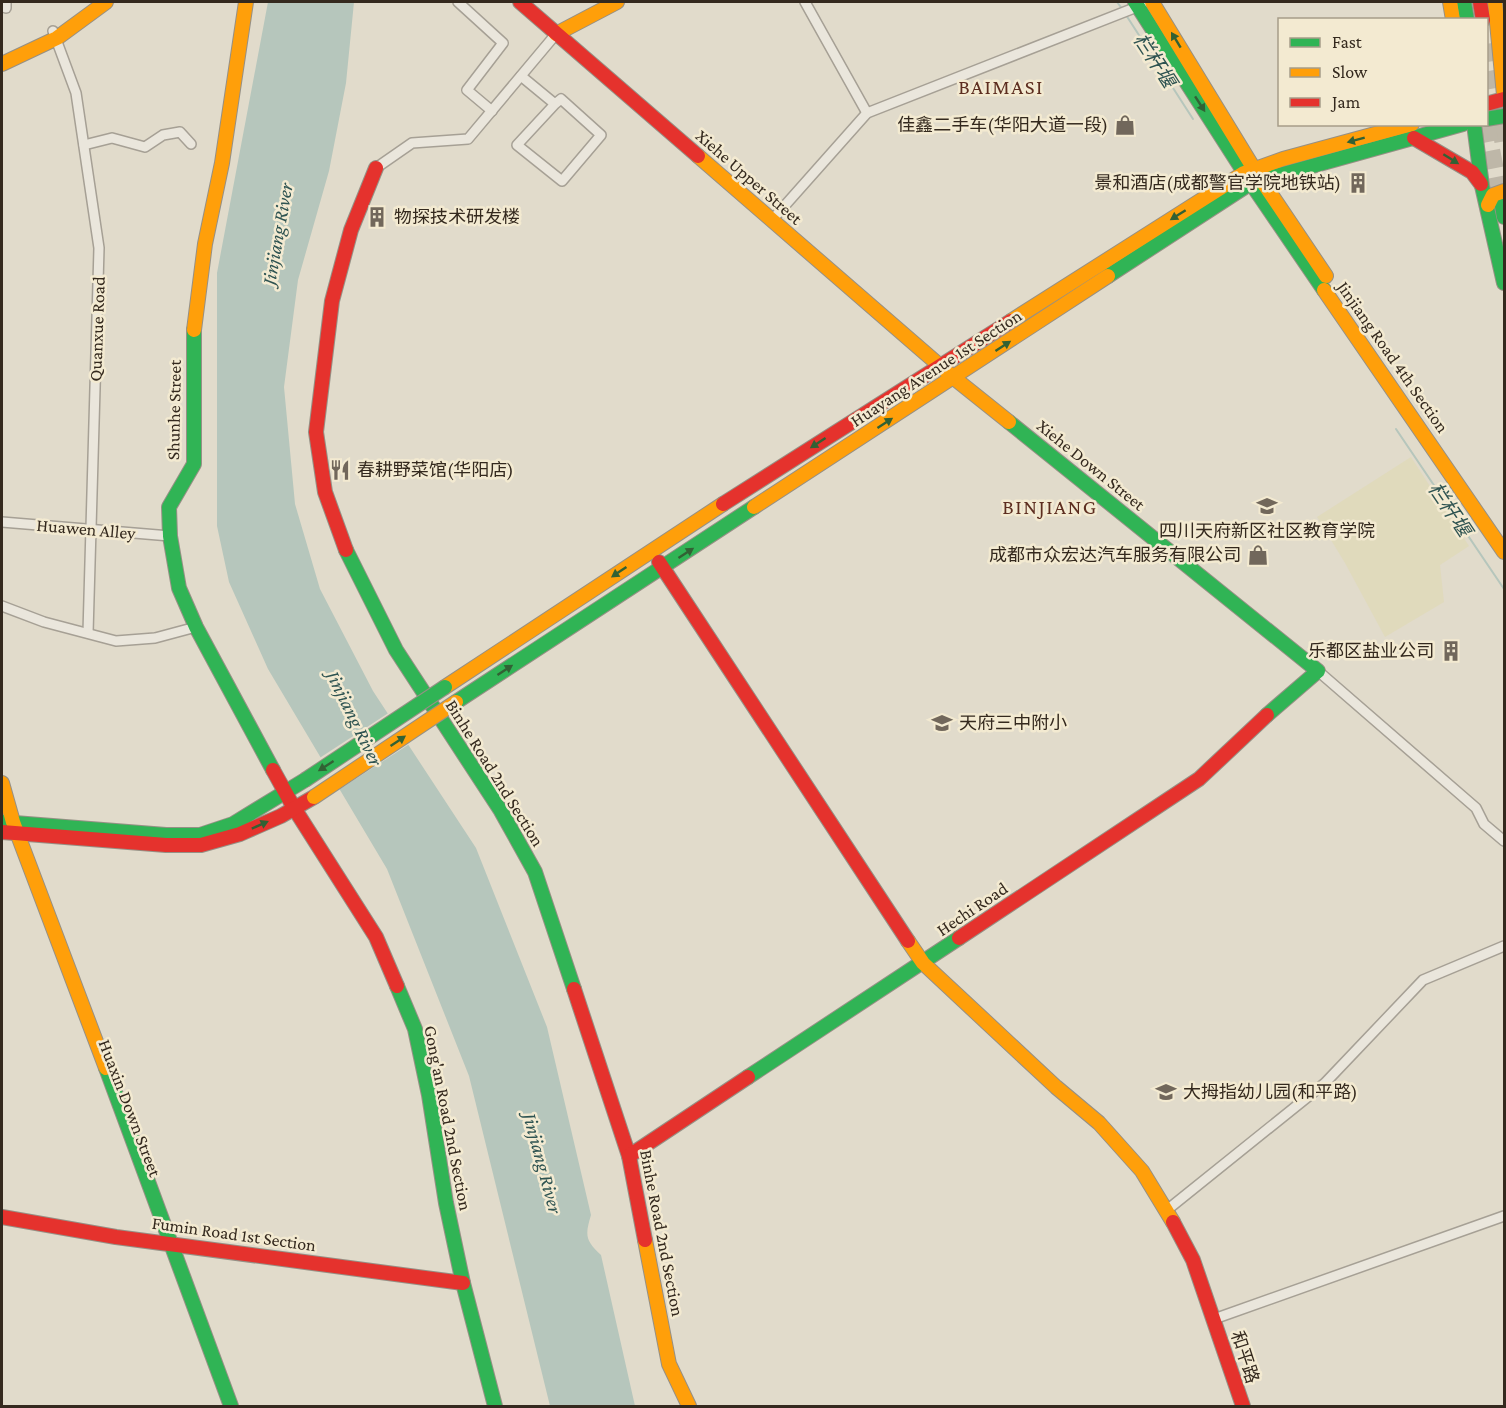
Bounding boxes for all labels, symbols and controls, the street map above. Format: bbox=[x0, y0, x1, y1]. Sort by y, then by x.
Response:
legend bbox=[1278, 18, 1488, 126]
water label: 栏杆堰 bbox=[1129, 29, 1182, 94]
one-way arrow bbox=[1170, 32, 1181, 48]
text: Fast bbox=[1332, 32, 1363, 52]
text: Slow bbox=[1332, 62, 1368, 82]
district label: BAIMASI bbox=[958, 75, 1044, 99]
text: Jam bbox=[1330, 92, 1361, 112]
one-way arrow bbox=[1194, 96, 1205, 112]
shop icon: 佳鑫二手车(华阳大道一段) bbox=[1113, 113, 1137, 137]
place label: 佳鑫二手车(华阳大道一段) bbox=[897, 115, 1108, 136]
street label: Xiehe Upper Street bbox=[692, 125, 807, 229]
one-way arrow bbox=[1346, 136, 1364, 145]
one-way arrow bbox=[1443, 153, 1459, 164]
building icon: 景和酒店(成都警官学院地铁站) bbox=[1346, 171, 1370, 195]
place label: 景和酒店(成都警官学院地铁站) bbox=[1094, 173, 1341, 194]
water label: Jinjiang River bbox=[257, 180, 298, 290]
building icon: 物探技术研发楼 bbox=[365, 205, 389, 229]
place label: 物探技术研发楼 bbox=[394, 207, 520, 227]
one-way arrow bbox=[1170, 210, 1186, 221]
street label: Quanxue Road bbox=[85, 276, 109, 382]
street label: Jinjiang Road 4th Section bbox=[1331, 276, 1453, 437]
street label: Huayang Avenue 1st Section bbox=[847, 305, 1025, 431]
one-way arrow bbox=[995, 341, 1011, 352]
street label: Shunhe Street bbox=[163, 359, 185, 460]
street label: Xiehe Down Street bbox=[1033, 415, 1150, 515]
one-way arrow bbox=[877, 418, 893, 429]
one-way arrow bbox=[810, 438, 826, 449]
restaurant icon: 春耕野菜馆(华阳店) bbox=[328, 458, 352, 482]
place label: 春耕野菜馆(华阳店) bbox=[357, 460, 514, 481]
water label: 栏杆堰 bbox=[1424, 478, 1478, 543]
school or university icon: 四川天府新区社区教育学院 bbox=[1255, 494, 1279, 518]
district label: BINJIANG bbox=[1002, 495, 1098, 519]
street label: Huawen Alley bbox=[36, 515, 137, 543]
place label: 四川天府新区社区教育学院 bbox=[1159, 521, 1375, 541]
shop icon: 成都市众宏达汽车服务有限公司 bbox=[1246, 543, 1270, 567]
place label: 成都市众宏达汽车服务有限公司 bbox=[989, 545, 1241, 565]
one-way arrow bbox=[678, 547, 694, 558]
one-way arrow bbox=[611, 566, 627, 577]
building icon: 乐都区盐业公司 bbox=[1439, 639, 1463, 663]
place label: 乐都区盐业公司 bbox=[1308, 641, 1434, 661]
water label: Jinjiang River bbox=[320, 664, 388, 771]
one-way arrow bbox=[497, 665, 513, 676]
street label: Binhe Road 2nd Section bbox=[442, 696, 548, 850]
school or university icon: 天府三中附小 bbox=[930, 711, 954, 735]
place label: 天府三中附小 bbox=[959, 713, 1067, 733]
one-way arrow bbox=[389, 735, 405, 747]
one-way arrow bbox=[318, 760, 334, 771]
one-way arrow bbox=[252, 820, 269, 829]
street label: Hechi Road bbox=[933, 878, 1012, 940]
street label: Gong'an Road 2nd Section bbox=[420, 1024, 476, 1213]
street label: Huaxin Down Street bbox=[95, 1037, 166, 1180]
school or university icon: 大拇指幼儿园(和平路) bbox=[1154, 1080, 1178, 1104]
place label: 大拇指幼儿园(和平路) bbox=[1183, 1082, 1358, 1103]
water label: Jinjiang River bbox=[517, 1107, 567, 1217]
street label: Binhe Road 2nd Section bbox=[636, 1148, 688, 1318]
street label: Fumin Road 1st Section bbox=[151, 1213, 318, 1255]
street label: 和平路 bbox=[1227, 1328, 1263, 1386]

